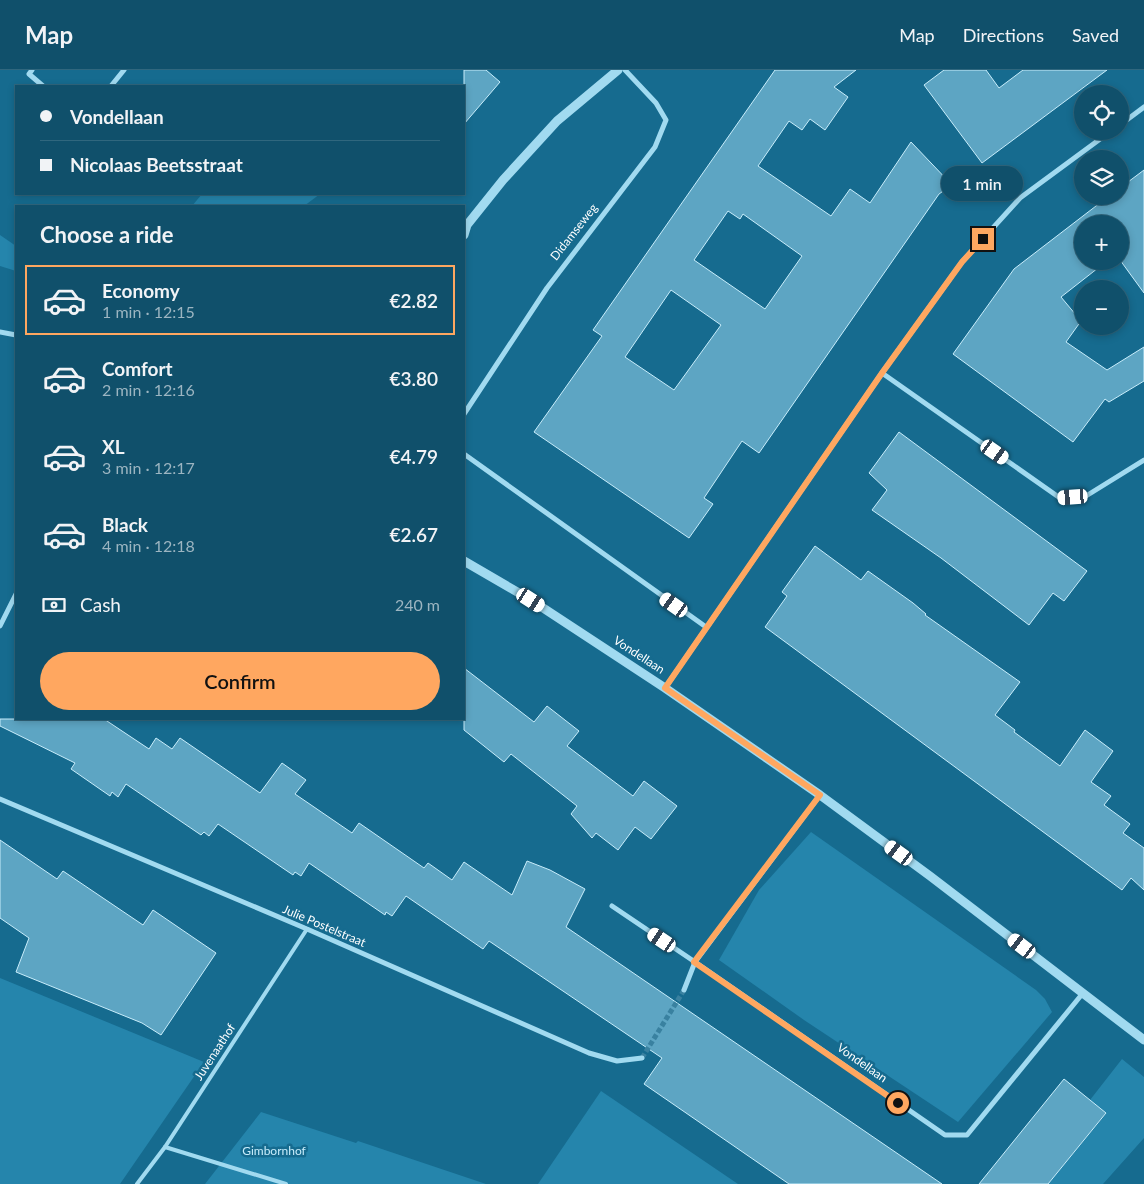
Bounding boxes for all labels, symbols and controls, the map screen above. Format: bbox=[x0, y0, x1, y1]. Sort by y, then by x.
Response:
text: Map bbox=[25, 20, 73, 49]
text: Map bbox=[899, 24, 935, 46]
text: Directions bbox=[963, 24, 1044, 46]
text: Saved bbox=[1072, 24, 1119, 46]
map controls bbox=[1074, 85, 1129, 335]
button: locate bbox=[1074, 85, 1129, 140]
text: Vondellaan bbox=[70, 105, 164, 128]
button: layers bbox=[1074, 150, 1129, 205]
text: Nicolaas Beetsstraat bbox=[70, 153, 243, 176]
callout: 1 min bbox=[942, 166, 1024, 202]
text: 1 min bbox=[962, 174, 1002, 193]
street label: Didamseweg bbox=[547, 200, 600, 263]
button: + bbox=[1074, 215, 1129, 270]
text: Choose a ride bbox=[40, 221, 174, 248]
route end bbox=[972, 228, 994, 250]
icon: car bbox=[42, 278, 87, 323]
text: Economy bbox=[102, 279, 180, 302]
button: − bbox=[1074, 280, 1129, 335]
text: €2.82 bbox=[389, 289, 438, 312]
text: 1 min · 12:15 bbox=[102, 302, 195, 321]
icon: car bbox=[42, 356, 87, 401]
text: Comfort bbox=[102, 357, 173, 380]
text: €3.80 bbox=[389, 367, 438, 390]
text: 2 min · 12:16 bbox=[102, 380, 195, 399]
icon: car bbox=[42, 434, 87, 479]
text: XL bbox=[102, 435, 125, 458]
car bbox=[978, 437, 1011, 467]
text: €4.79 bbox=[389, 445, 438, 468]
text: 3 min · 12:17 bbox=[102, 458, 195, 477]
car bbox=[1057, 488, 1088, 506]
icon: car bbox=[42, 512, 87, 557]
text: Black bbox=[102, 513, 148, 536]
text: €2.67 bbox=[389, 523, 438, 546]
text: 4 min · 12:18 bbox=[102, 536, 195, 555]
car bbox=[514, 586, 547, 614]
car bbox=[657, 590, 690, 620]
icon: cash bbox=[40, 591, 68, 619]
text: Cash bbox=[80, 593, 121, 616]
text: 240 m bbox=[395, 595, 440, 614]
street label: Vondellaan bbox=[611, 632, 668, 677]
button: Confirm bbox=[40, 652, 440, 710]
car bbox=[882, 838, 915, 868]
street label: Julie Postelstraat bbox=[280, 901, 369, 950]
car bbox=[645, 925, 678, 955]
car bbox=[1005, 931, 1038, 961]
street label: Juvenaathof bbox=[191, 1020, 239, 1083]
street label: Vondellaan bbox=[834, 1040, 890, 1085]
route start bbox=[887, 1092, 909, 1114]
park label: Gimbornhof bbox=[242, 1143, 307, 1158]

